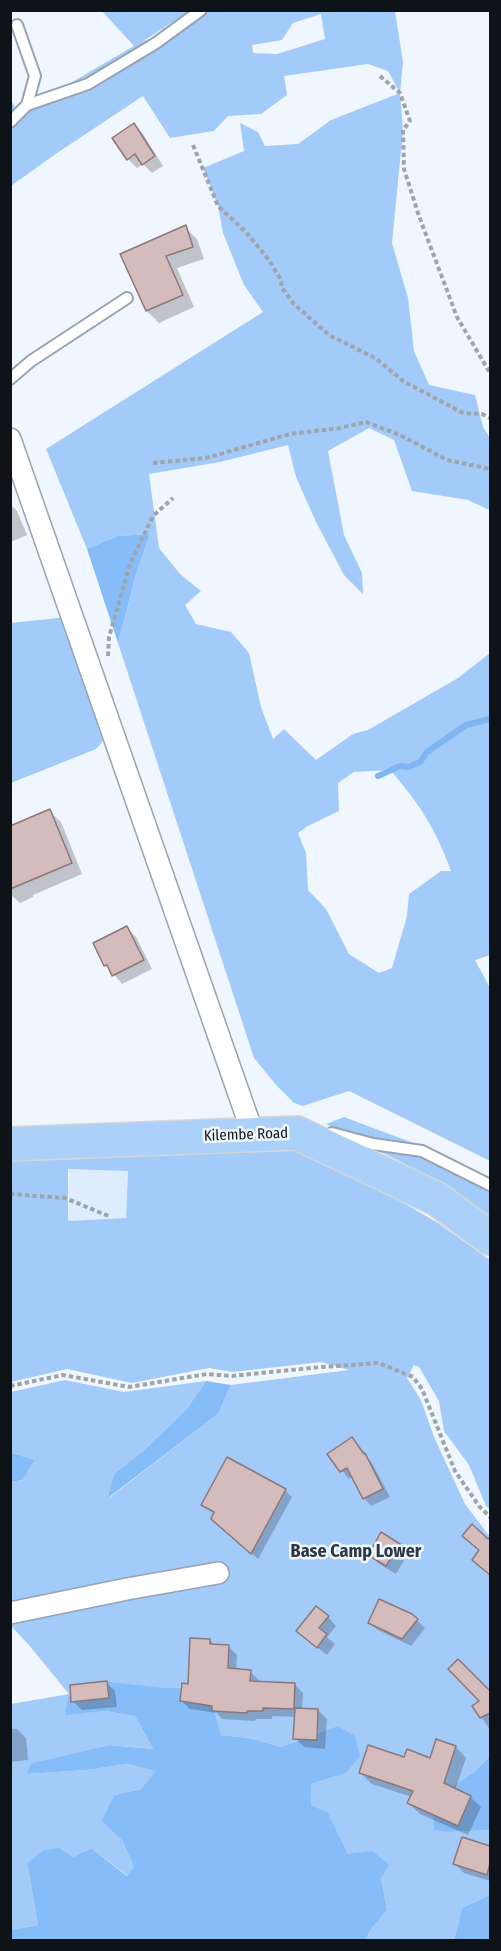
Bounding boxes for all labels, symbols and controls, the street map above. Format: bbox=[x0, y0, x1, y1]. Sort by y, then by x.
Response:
street label: Kilembe Road bbox=[203, 1125, 289, 1145]
district label: Base Camp Lower bbox=[291, 1541, 421, 1563]

